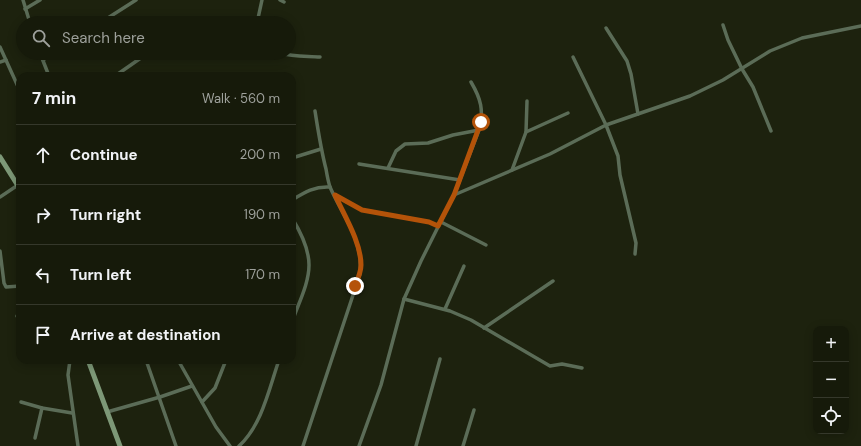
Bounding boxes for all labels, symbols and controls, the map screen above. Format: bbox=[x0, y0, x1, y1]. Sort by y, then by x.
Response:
search box bbox=[16, 16, 296, 60]
icon: search bbox=[30, 27, 52, 49]
text: Search here bbox=[62, 28, 145, 48]
text: 7 min bbox=[32, 87, 76, 109]
text: Walk · 560 m bbox=[202, 90, 280, 107]
route start bbox=[472, 113, 490, 131]
icon: ahead bbox=[32, 144, 54, 166]
text: Continue bbox=[70, 145, 138, 165]
text: 200 m bbox=[240, 146, 280, 163]
icon: right bbox=[32, 204, 54, 226]
text: Turn right bbox=[70, 205, 141, 225]
text: 190 m bbox=[244, 206, 280, 223]
icon: left bbox=[32, 264, 54, 286]
text: Turn left bbox=[70, 265, 131, 285]
text: 170 m bbox=[245, 266, 280, 283]
route end bbox=[346, 277, 364, 295]
icon: arrive bbox=[32, 324, 54, 346]
text: Arrive at destination bbox=[70, 325, 221, 345]
map controls bbox=[813, 326, 849, 434]
button: + bbox=[813, 326, 849, 362]
button: − bbox=[813, 362, 849, 398]
button: locate bbox=[813, 398, 849, 434]

